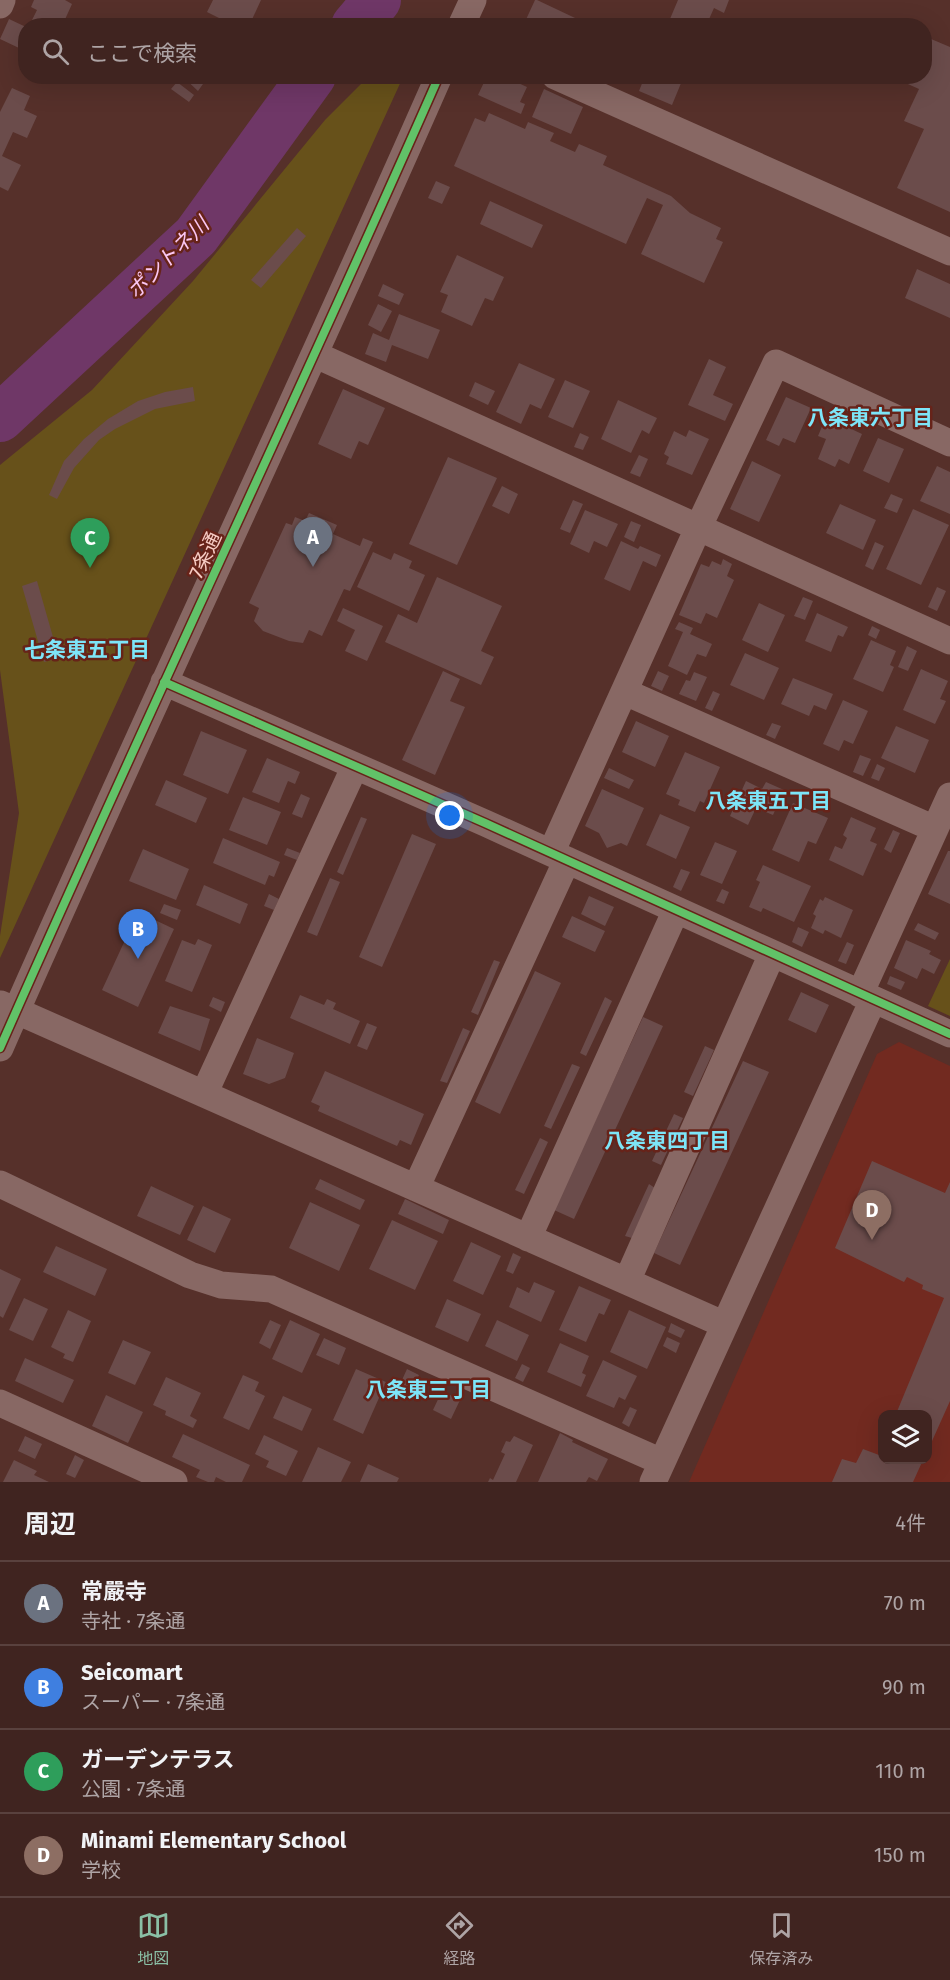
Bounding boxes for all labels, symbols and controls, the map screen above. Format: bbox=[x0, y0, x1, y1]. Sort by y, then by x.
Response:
search box bbox=[18, 18, 932, 84]
icon: search bbox=[39, 35, 72, 68]
text: ここで検索 bbox=[87, 40, 197, 67]
water label: ポントネ川 bbox=[122, 210, 216, 304]
district label: 八条東六丁目 bbox=[807, 405, 933, 431]
pin: C bbox=[70, 518, 110, 568]
pin: A bbox=[294, 518, 332, 567]
street label: 7条通 bbox=[184, 528, 226, 582]
district label: 七条東五丁目 bbox=[24, 637, 150, 663]
district label: 八条東五丁目 bbox=[705, 788, 831, 814]
your location bbox=[435, 801, 464, 830]
pin: B bbox=[118, 910, 158, 959]
district label: 八条東四丁目 bbox=[604, 1128, 730, 1154]
pin: D bbox=[852, 1190, 892, 1240]
district label: 八条東三丁目 bbox=[365, 1377, 491, 1403]
map controls bbox=[878, 1410, 932, 1464]
button: layers bbox=[878, 1410, 932, 1464]
text: 周辺 bbox=[24, 1509, 76, 1540]
text: 4件 bbox=[895, 1511, 926, 1535]
text: 常嚴寺 bbox=[81, 1578, 147, 1605]
text: A bbox=[38, 1591, 49, 1615]
text: 70 m bbox=[884, 1591, 926, 1615]
text: 寺社 · 7条通 bbox=[81, 1609, 185, 1633]
text: Seicomart bbox=[81, 1659, 183, 1686]
text: B bbox=[37, 1675, 50, 1699]
text: 90 m bbox=[882, 1675, 926, 1699]
text: スーパー · 7条通 bbox=[81, 1690, 225, 1714]
text: ガーデンテラス bbox=[81, 1746, 235, 1773]
text: C bbox=[38, 1759, 49, 1783]
text: 110 m bbox=[875, 1759, 926, 1783]
text: 公園 · 7条通 bbox=[81, 1777, 185, 1801]
text: Minami Elementary School bbox=[81, 1827, 346, 1854]
text: D bbox=[37, 1843, 50, 1867]
text: 150 m bbox=[874, 1843, 926, 1867]
text: 学校 bbox=[81, 1858, 121, 1882]
tab: 地図 bbox=[137, 1909, 170, 1969]
tab: 経路 bbox=[443, 1909, 476, 1969]
tab: 保存済み bbox=[749, 1909, 813, 1969]

